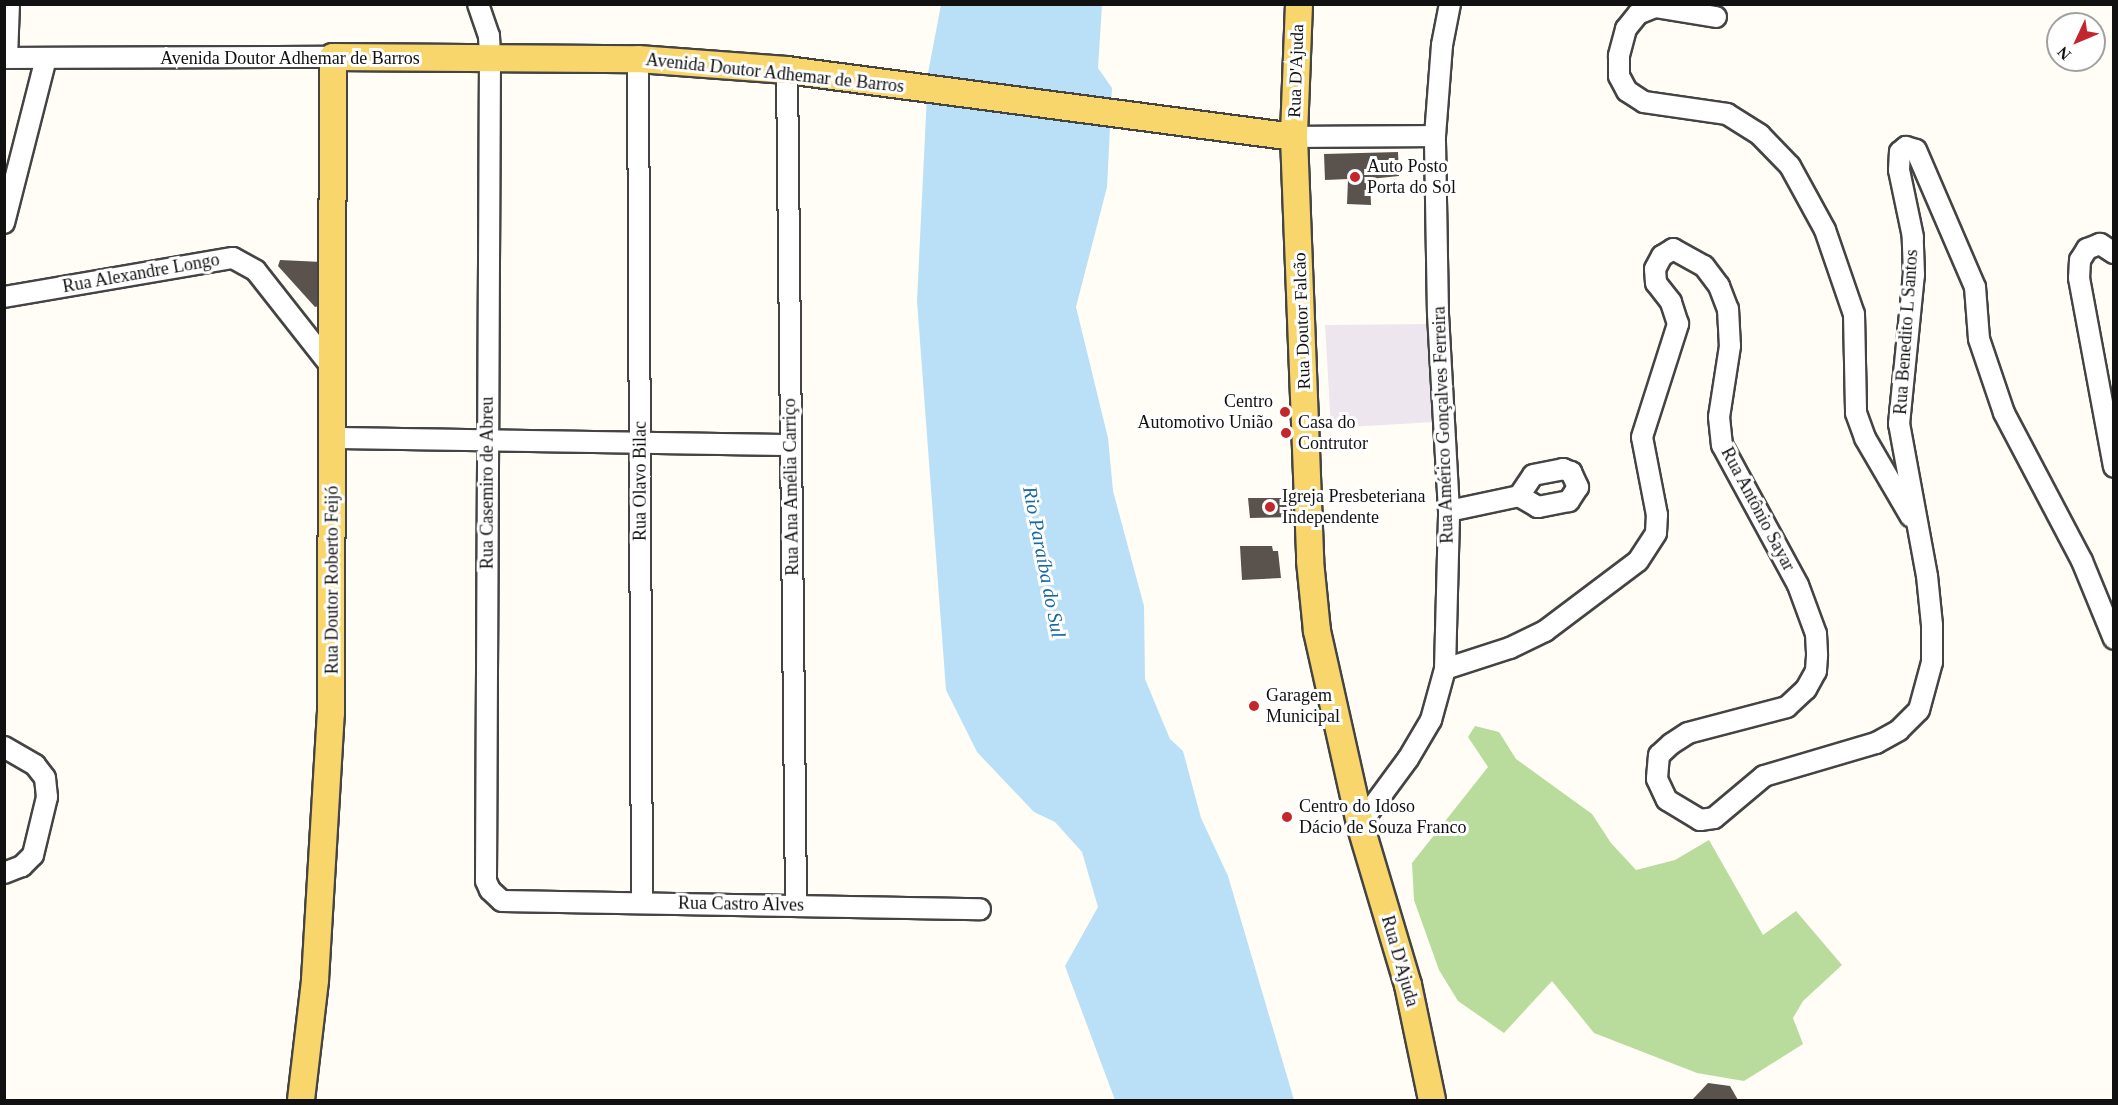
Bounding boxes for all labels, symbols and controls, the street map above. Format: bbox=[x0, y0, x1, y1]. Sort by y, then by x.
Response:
north arrow bbox=[2046, 12, 2106, 72]
street label: Rua D'Ajuda bbox=[1284, 24, 1308, 118]
text: N bbox=[2054, 43, 2074, 64]
street label: Avenida Doutor Adhemar de Barros bbox=[160, 47, 420, 69]
street label: Avenida Doutor Adhemar de Barros bbox=[644, 49, 906, 97]
place label: Auto Posto Porta do Sol bbox=[1367, 156, 1456, 198]
marker: Auto Posto Porta do Sol bbox=[1348, 170, 1362, 184]
street label: Rua Alexandre Longo bbox=[60, 248, 222, 298]
street label: Rua Benedito L Santos bbox=[1889, 248, 1923, 416]
street label: Rua Doutor Falcão bbox=[1289, 252, 1315, 390]
street label: Rua Américo Gonçalves Ferreira bbox=[1428, 305, 1458, 545]
place label: Centro Automotivo União bbox=[1138, 391, 1273, 434]
street label: Rua Casemiro de Abreu bbox=[476, 396, 498, 570]
street label: Rua Ana Amélia Carriço bbox=[779, 397, 803, 577]
marker: Centro Automotivo União bbox=[1278, 405, 1292, 419]
place label: Casa do Contrutor bbox=[1298, 412, 1368, 454]
street label: Rua Olavo Bilac bbox=[629, 421, 651, 541]
marker: Casa do Contrutor bbox=[1279, 426, 1293, 440]
street label: Rua Antônio Sayar bbox=[1716, 443, 1800, 575]
water label: Rio Paraíba do Sul bbox=[1018, 484, 1070, 640]
street label: Rua Doutor Roberto Feijó bbox=[321, 486, 343, 674]
place label: Igreja Presbeteriana Independente bbox=[1282, 486, 1425, 528]
marker: Igreja Presbeteriana Independente bbox=[1263, 500, 1277, 514]
place label: Garagem Municipal bbox=[1266, 685, 1340, 728]
marker: Garagem Municipal bbox=[1247, 699, 1261, 713]
place label: Centro do Idoso Dácio de Souza Franco bbox=[1299, 796, 1466, 838]
marker: Centro do Idoso Dácio de Souza Franco bbox=[1280, 810, 1294, 824]
street label: Rua Castro Alves bbox=[677, 892, 805, 916]
street label: Rua D'Ajuda bbox=[1377, 913, 1423, 1009]

